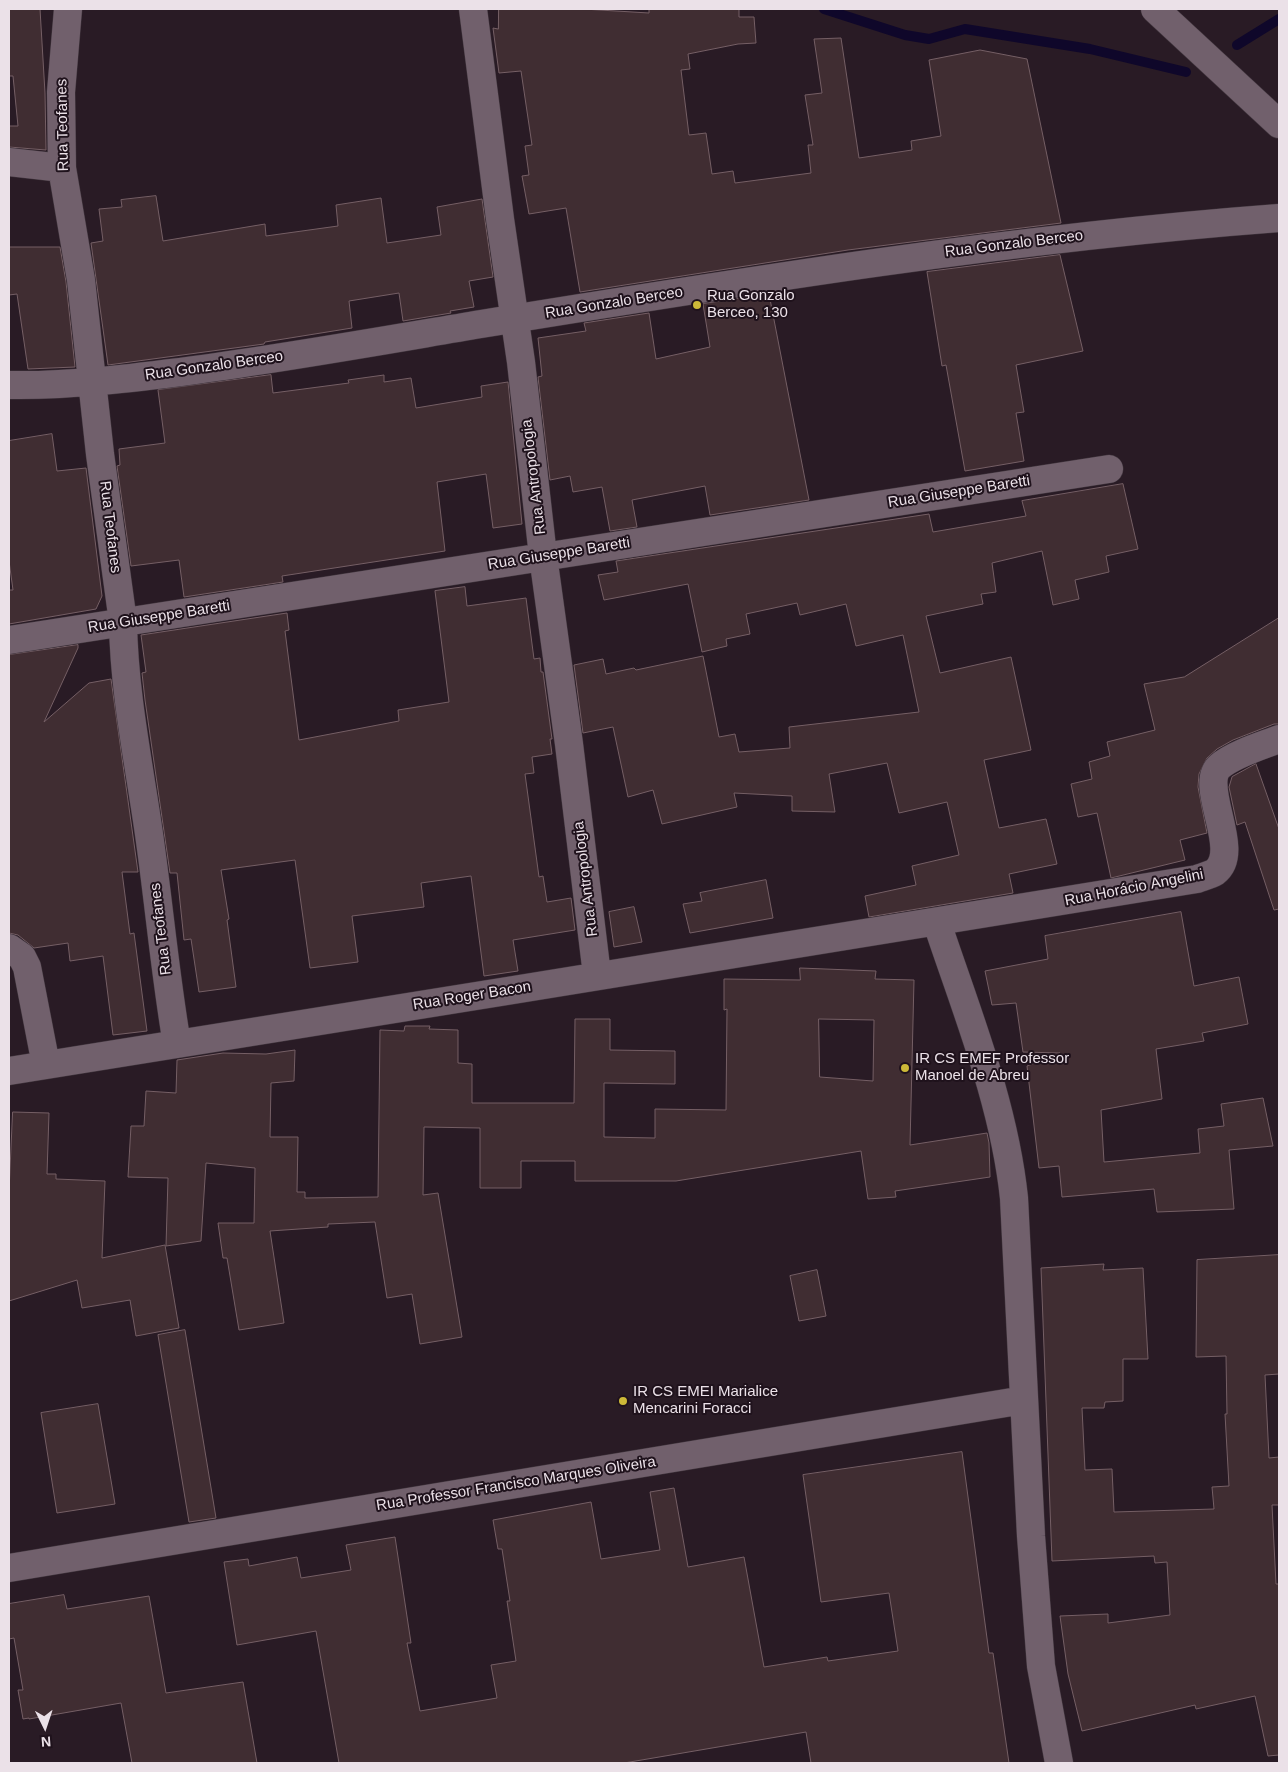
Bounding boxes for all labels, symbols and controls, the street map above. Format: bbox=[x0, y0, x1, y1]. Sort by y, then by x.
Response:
street label: Rua Teofanes bbox=[53, 79, 73, 171]
street label: Rua Gonzalo Berceo bbox=[944, 227, 1084, 261]
street label: Rua Gonzalo Berceo bbox=[544, 283, 684, 323]
place label: Rua Gonzalo Berceo, 130 bbox=[707, 287, 795, 322]
marker: Rua Gonzalo Berceo, 130 bbox=[691, 299, 703, 311]
street label: Rua Gonzalo Berceo bbox=[144, 347, 284, 385]
street label: Rua Antropologia bbox=[518, 418, 550, 536]
street label: Rua Giuseppe Baretti bbox=[887, 472, 1031, 512]
street label: Rua Teofanes bbox=[95, 480, 125, 574]
street label: Rua Giuseppe Baretti bbox=[487, 534, 631, 574]
street label: Rua Giuseppe Baretti bbox=[87, 597, 231, 637]
street label: Rua Antropologia bbox=[570, 820, 602, 938]
street label: Rua Horácio Angelini bbox=[1063, 866, 1205, 910]
street label: Rua Teofanes bbox=[146, 882, 176, 976]
street label: Rua Roger Bacon bbox=[412, 978, 532, 1014]
place label: IR CS EMEF Professor Manoel de Abreu bbox=[915, 1050, 1069, 1085]
marker: IR CS EMEF Professor Manoel de Abreu bbox=[899, 1062, 911, 1074]
place label: IR CS EMEI Marialice Mencarini Foracci bbox=[633, 1383, 778, 1418]
marker: IR CS EMEI Marialice Mencarini Foracci bbox=[617, 1395, 629, 1407]
street label: Rua Professor Francisco Marques Oliveira bbox=[375, 1453, 657, 1515]
north arrow bbox=[20, 1702, 70, 1752]
text: N bbox=[40, 1734, 52, 1750]

